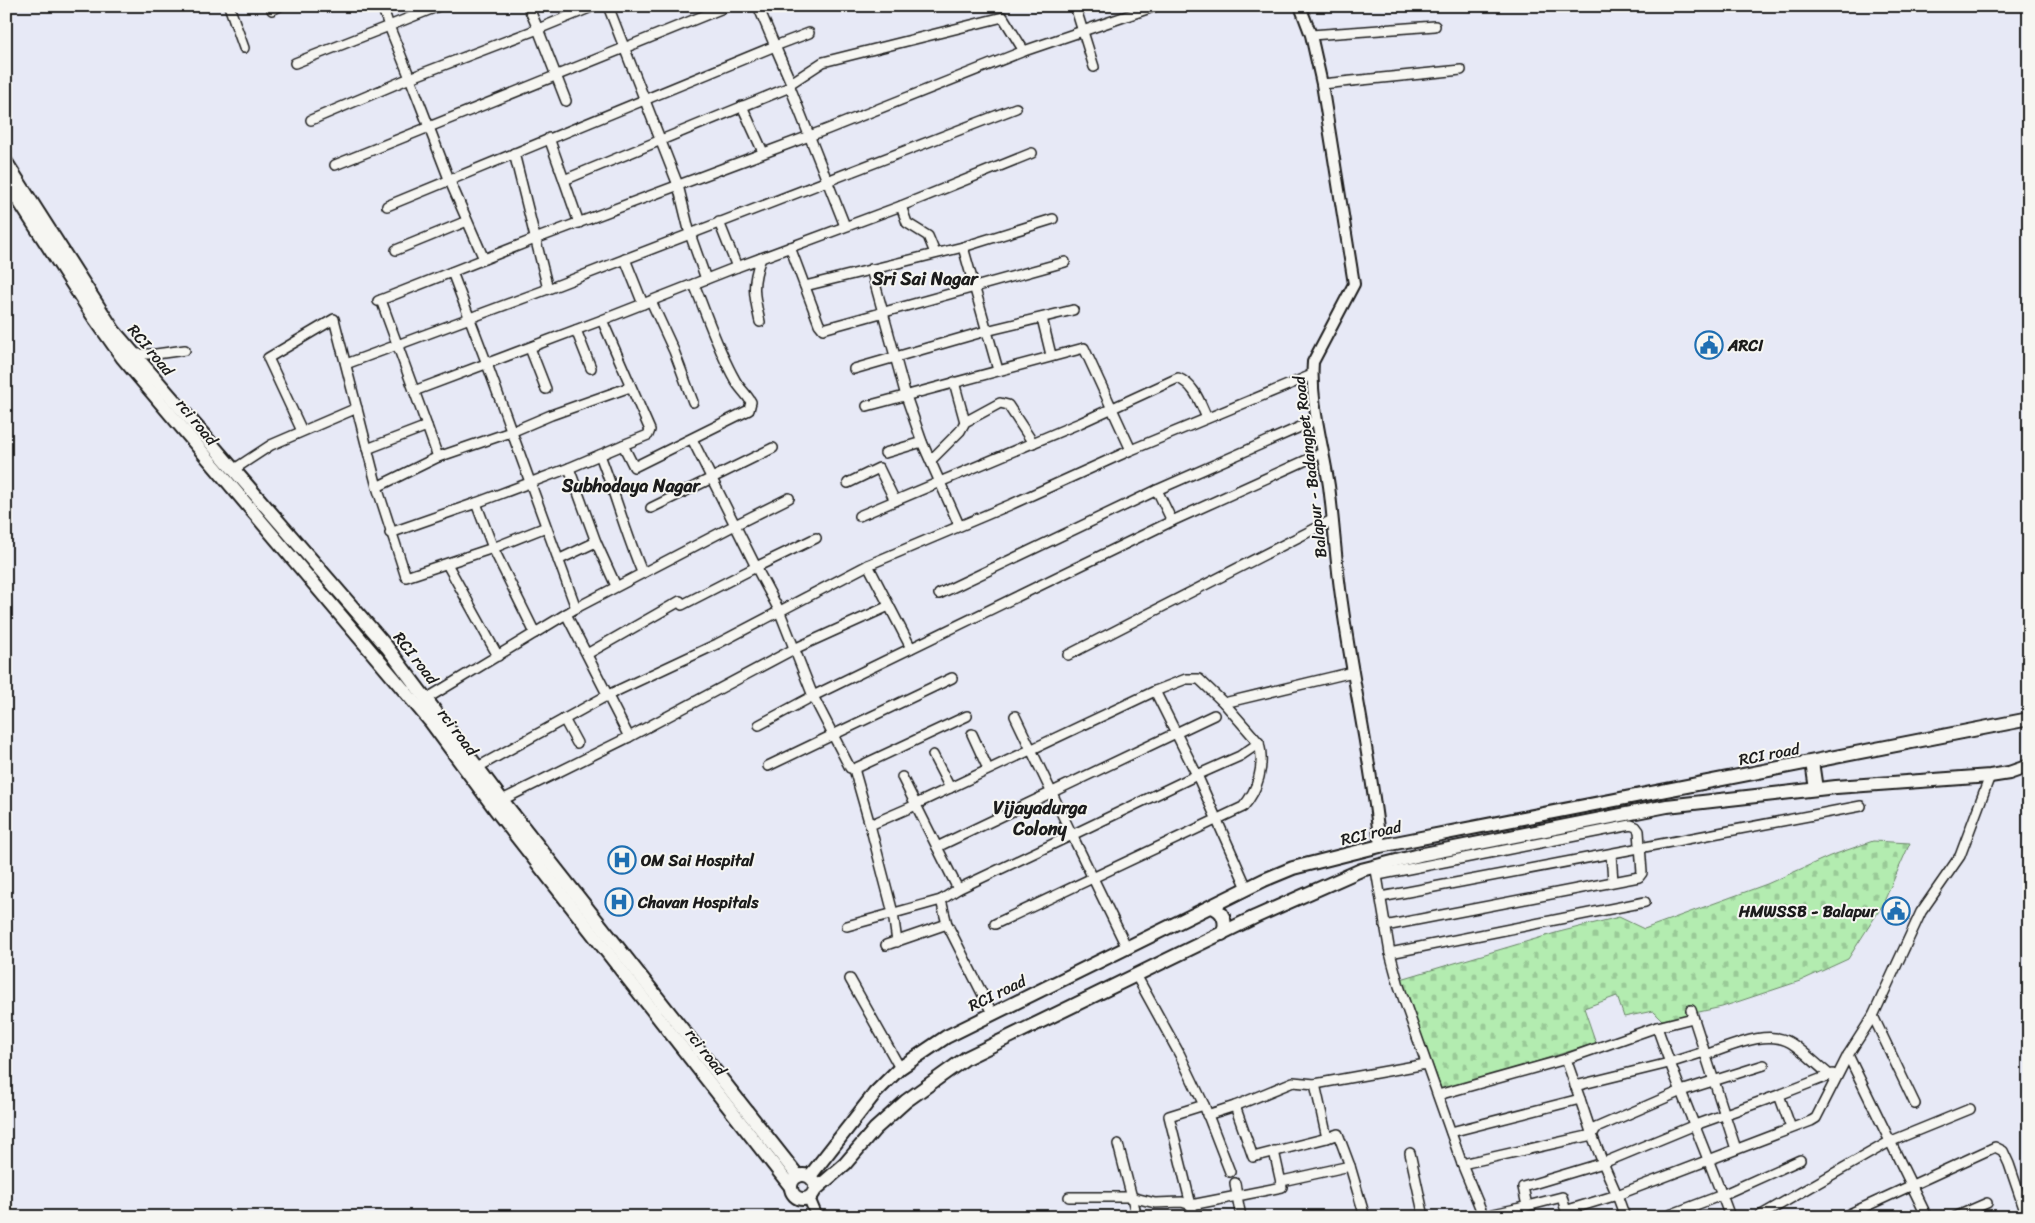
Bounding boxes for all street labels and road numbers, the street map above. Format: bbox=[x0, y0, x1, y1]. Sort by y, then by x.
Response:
street label: RCI road bbox=[120, 317, 183, 384]
street label: Balapur - Badangpet Road bbox=[1284, 373, 1336, 560]
street label: rci road bbox=[169, 392, 226, 453]
street label: RCI road bbox=[386, 625, 447, 692]
street label: rci road bbox=[430, 702, 487, 764]
street label: RCI road bbox=[1736, 734, 1803, 774]
street label: RCI road bbox=[1338, 812, 1406, 854]
street label: RCI road bbox=[963, 966, 1032, 1019]
street label: rci road bbox=[678, 1022, 735, 1084]

